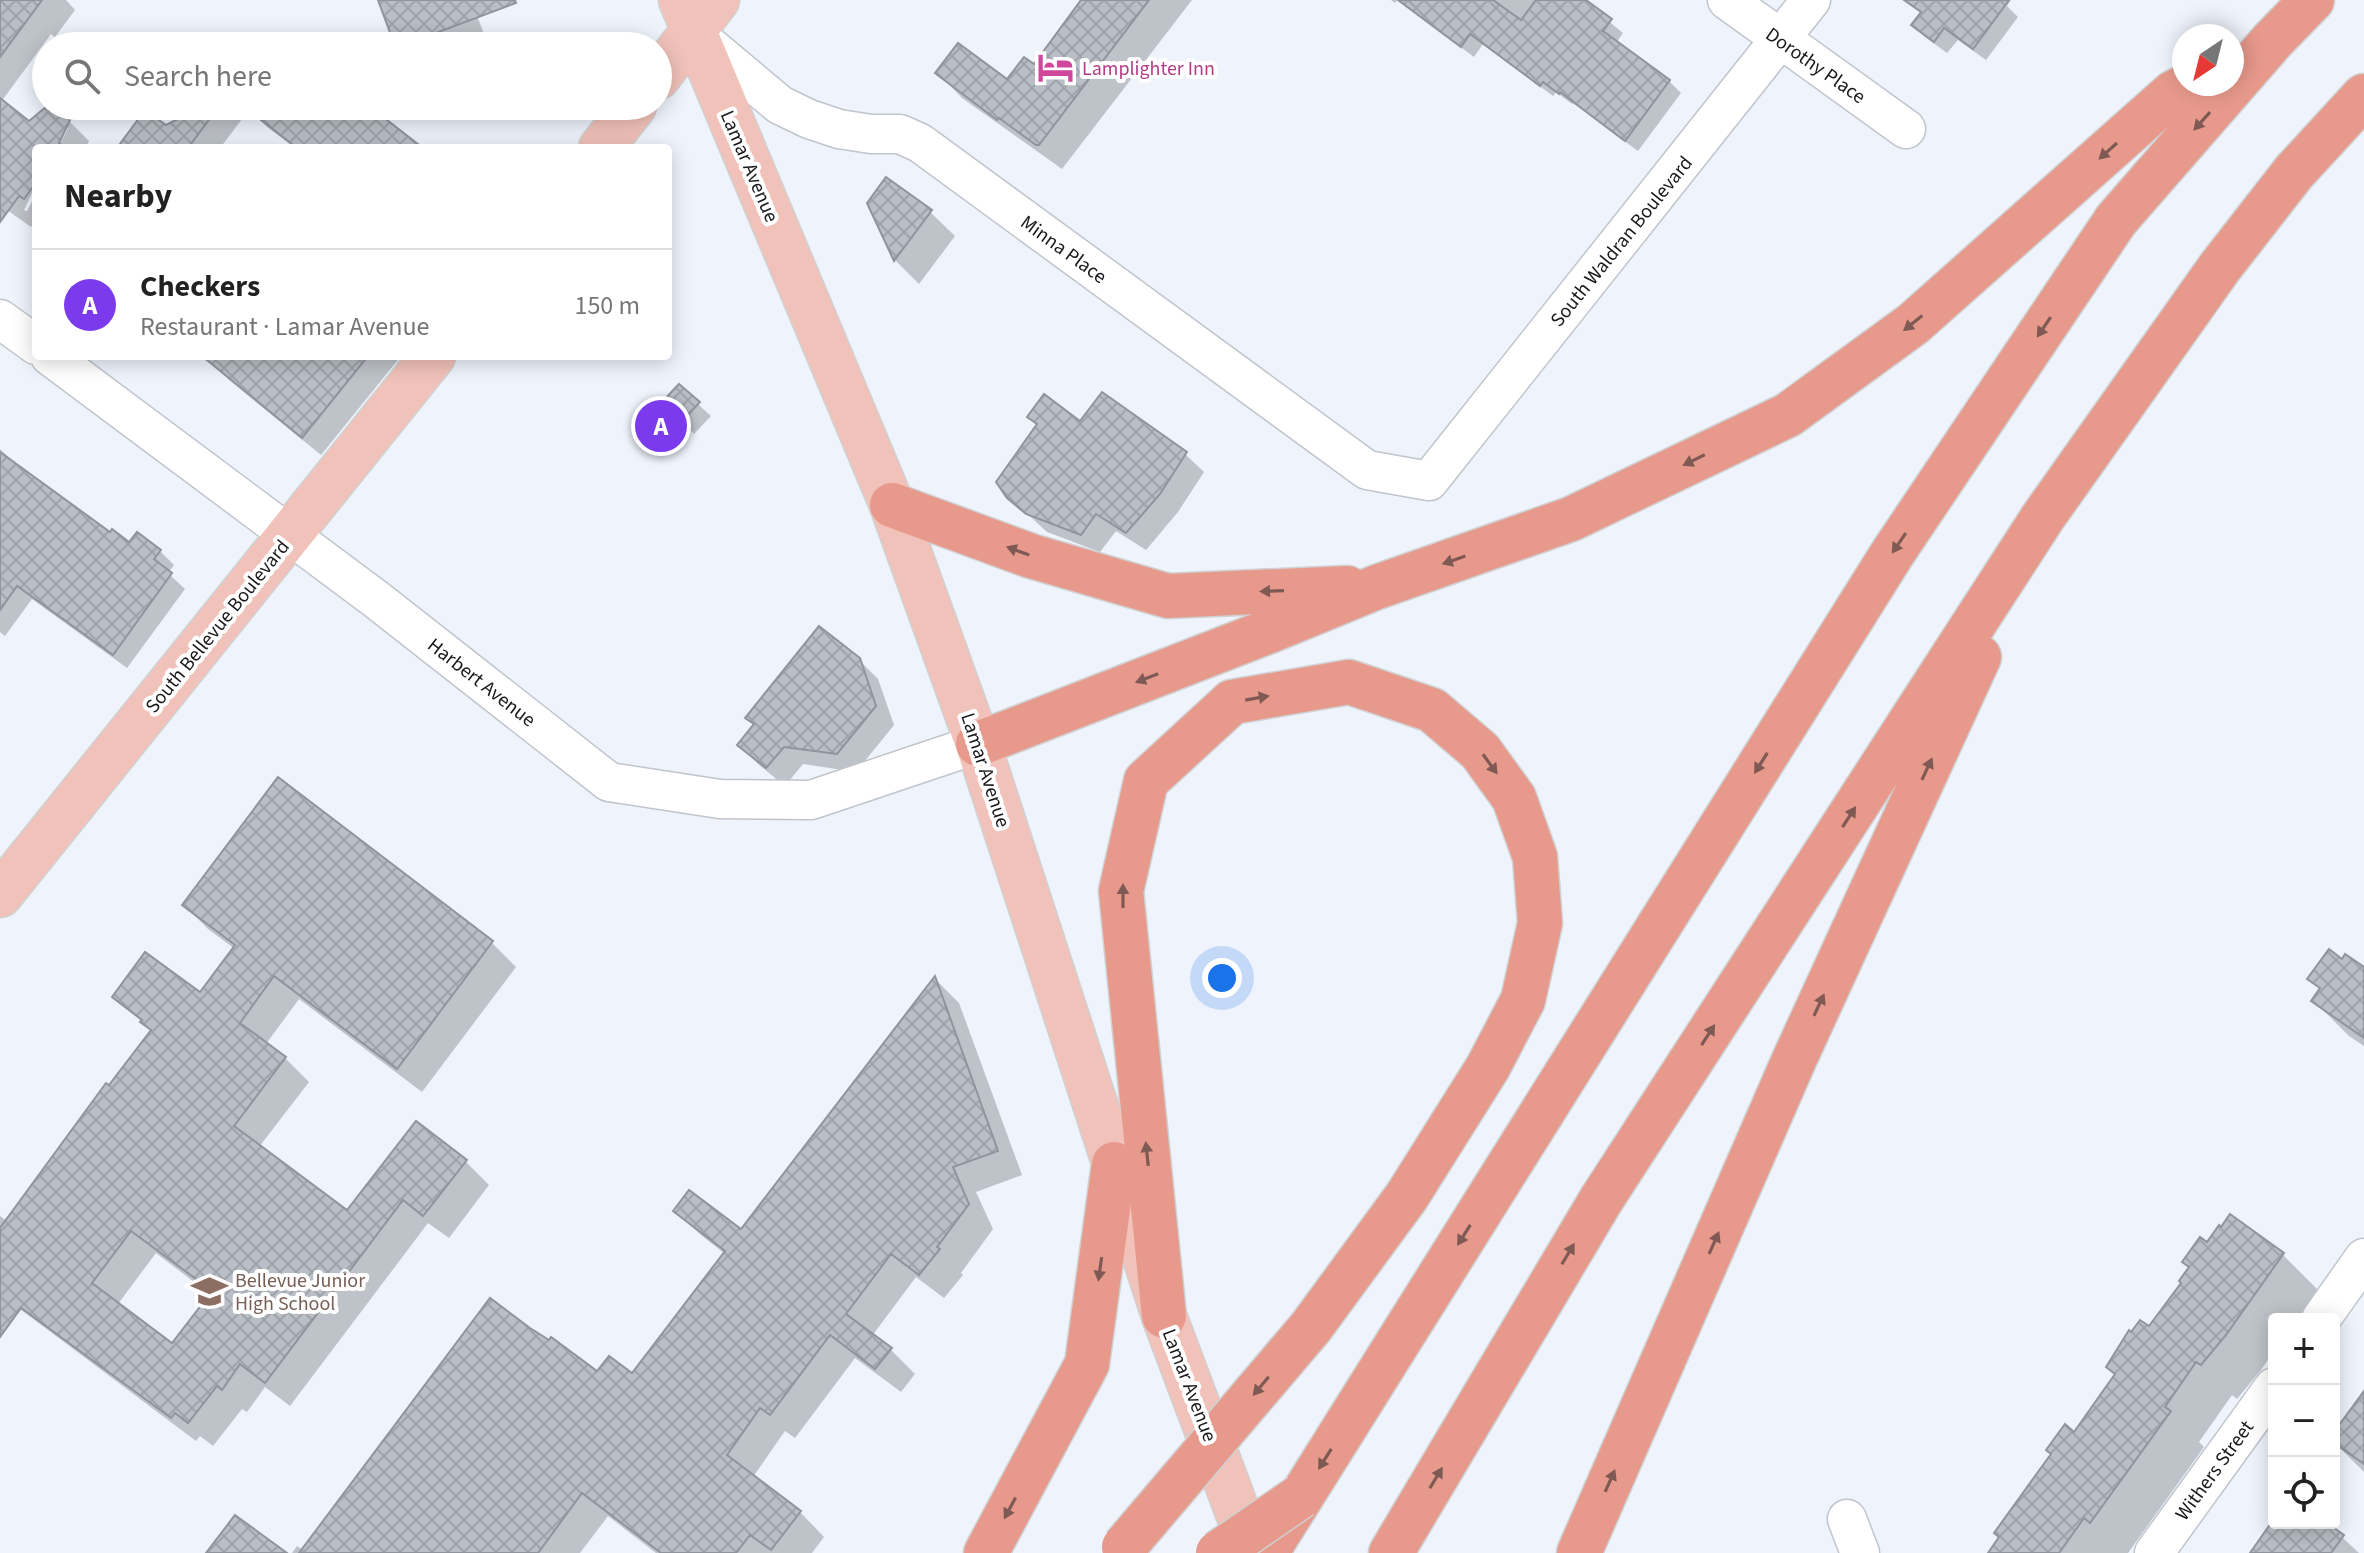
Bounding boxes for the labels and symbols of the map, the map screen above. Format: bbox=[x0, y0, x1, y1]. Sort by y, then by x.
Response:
street label: Dorothy Place bbox=[1760, 21, 1871, 111]
north arrow bbox=[2172, 24, 2244, 96]
hotel icon: Lamplighter Inn bbox=[1037, 49, 1075, 87]
place label: Lamplighter Inn bbox=[1082, 55, 1215, 83]
street label: Lamar Avenue bbox=[713, 106, 785, 227]
one-way arrow bbox=[2194, 110, 2211, 130]
one-way arrow bbox=[2099, 141, 2118, 159]
street label: South Waldran Boulevard bbox=[1544, 150, 1700, 333]
street label: Minna Place bbox=[1015, 209, 1112, 291]
one-way arrow bbox=[1904, 314, 1924, 331]
one-way arrow bbox=[2037, 316, 2052, 337]
pin: A bbox=[635, 396, 687, 456]
one-way arrow bbox=[1682, 453, 1706, 467]
one-way arrow bbox=[1892, 532, 1907, 553]
street label: South Bellevue Boulevard bbox=[139, 534, 296, 719]
one-way arrow bbox=[1006, 544, 1030, 557]
one-way arrow bbox=[1442, 555, 1466, 567]
one-way arrow bbox=[1258, 585, 1284, 598]
street label: Harbert Avenue bbox=[421, 632, 541, 734]
one-way arrow bbox=[1135, 672, 1159, 685]
one-way arrow bbox=[1245, 691, 1270, 704]
street label: Lamar Avenue bbox=[953, 709, 1017, 831]
one-way arrow bbox=[1753, 752, 1768, 773]
one-way arrow bbox=[1481, 754, 1497, 774]
one-way arrow bbox=[1921, 757, 1934, 781]
one-way arrow bbox=[1841, 806, 1856, 827]
one-way arrow bbox=[1116, 883, 1129, 908]
your location bbox=[1202, 958, 1242, 998]
one-way arrow bbox=[1812, 994, 1826, 1017]
one-way arrow bbox=[1700, 1024, 1714, 1046]
one-way arrow bbox=[1141, 1141, 1154, 1166]
one-way arrow bbox=[1458, 1224, 1472, 1246]
one-way arrow bbox=[1708, 1231, 1721, 1255]
one-way arrow bbox=[1561, 1243, 1575, 1265]
one-way arrow bbox=[1093, 1257, 1106, 1282]
place label: Bellevue Junior High School bbox=[235, 1267, 365, 1318]
school or university icon: Bellevue Junior High School bbox=[190, 1273, 228, 1311]
street label: Lamar Avenue bbox=[1155, 1325, 1223, 1446]
one-way arrow bbox=[1253, 1376, 1270, 1396]
street label: Withers Street bbox=[2169, 1415, 2261, 1526]
one-way arrow bbox=[1318, 1448, 1332, 1470]
one-way arrow bbox=[1428, 1467, 1442, 1489]
one-way arrow bbox=[1604, 1470, 1617, 1493]
one-way arrow bbox=[1003, 1497, 1016, 1520]

